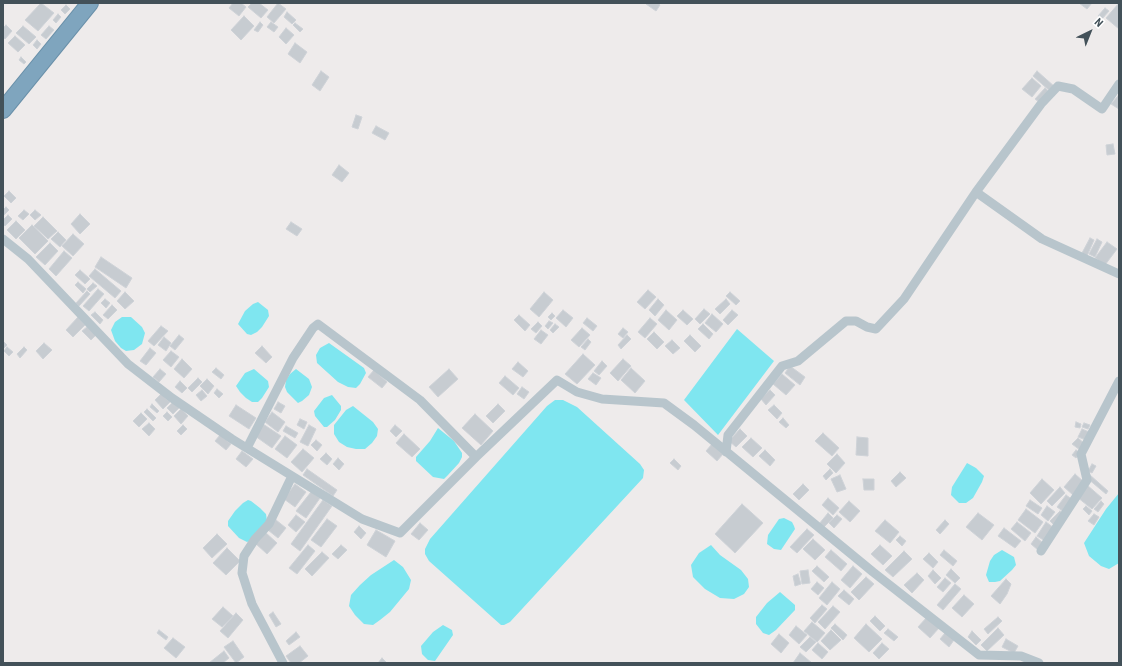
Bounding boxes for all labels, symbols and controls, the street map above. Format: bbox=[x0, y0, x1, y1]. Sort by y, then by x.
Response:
north arrow bbox=[1070, 12, 1110, 52]
text: N bbox=[1092, 16, 1105, 30]

